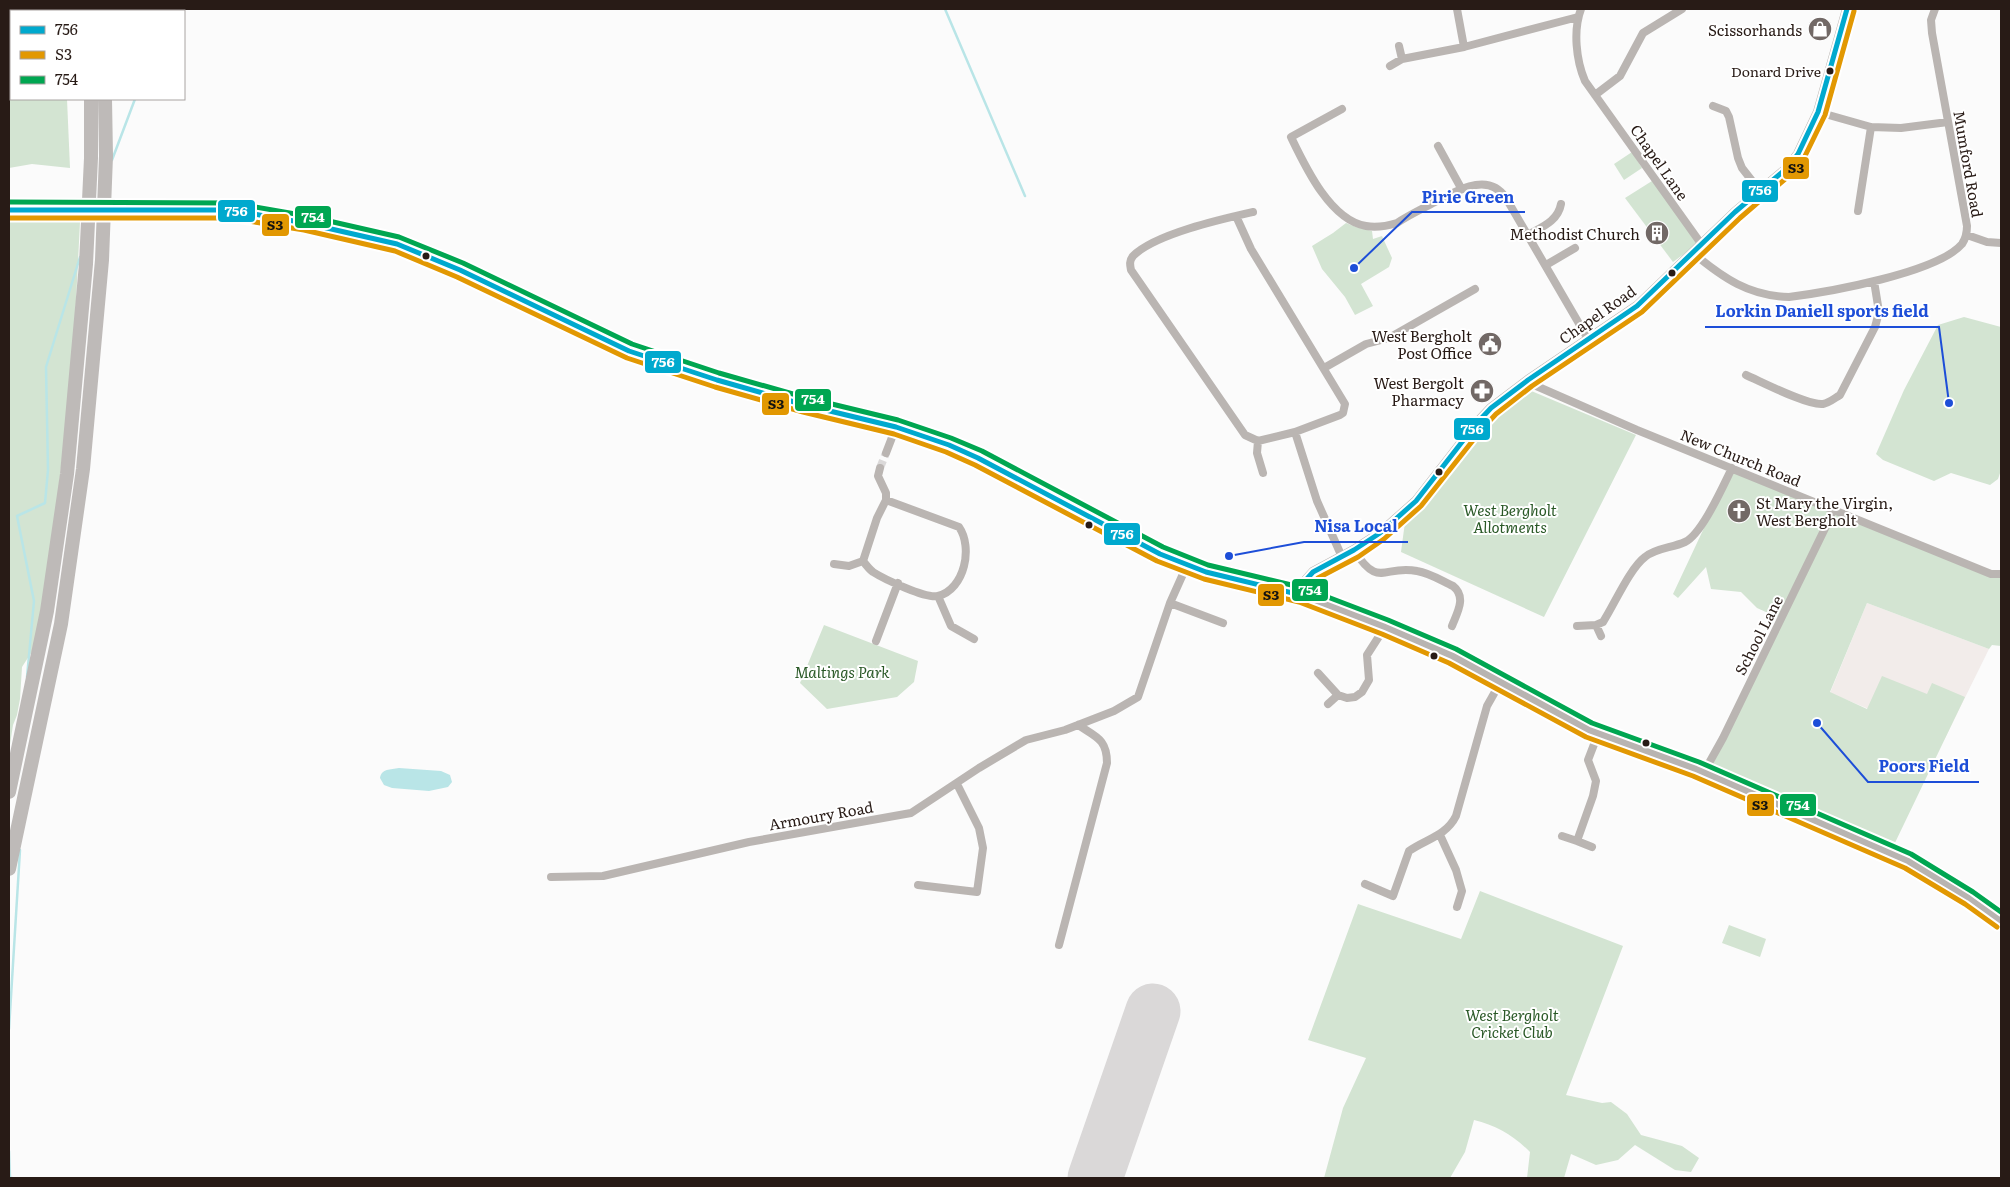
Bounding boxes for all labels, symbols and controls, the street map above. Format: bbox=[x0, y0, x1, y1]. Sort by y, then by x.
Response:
legend bbox=[10, 10, 185, 100]
shop icon: Scissorhands bbox=[1807, 16, 1833, 42]
text: 756 bbox=[55, 17, 78, 40]
place label: Scissorhands bbox=[1708, 18, 1802, 41]
text: S3 bbox=[55, 42, 72, 65]
place label: Donard Drive bbox=[1731, 61, 1821, 81]
marker: Donard Drive bbox=[1825, 66, 1835, 76]
text: 754 bbox=[55, 67, 78, 90]
street label: Mumford Road bbox=[1948, 109, 1990, 219]
street label: Chapel Lane bbox=[1625, 119, 1695, 205]
line badge: S3 bbox=[1782, 156, 1810, 180]
text: S3 bbox=[1788, 157, 1804, 177]
line badge: 756 bbox=[1741, 179, 1779, 203]
text: 756 bbox=[1748, 179, 1772, 199]
callout: Pirie Green bbox=[1412, 181, 1525, 212]
text: Pirie Green bbox=[1422, 184, 1514, 208]
line badge: 756 bbox=[217, 199, 256, 223]
text: 756 bbox=[224, 200, 248, 220]
line badge: 754 bbox=[294, 205, 332, 229]
text: 754 bbox=[301, 206, 325, 226]
line badge: S3 bbox=[261, 213, 290, 237]
text: S3 bbox=[267, 214, 283, 234]
building icon: Methodist Church bbox=[1644, 220, 1670, 246]
place label: Methodist Church bbox=[1509, 222, 1640, 245]
unlabelled marker bbox=[421, 251, 431, 261]
unlabelled marker bbox=[1667, 268, 1677, 278]
street label: Chapel Road bbox=[1554, 279, 1640, 349]
callout: Lorkin Daniell sports field bbox=[1705, 296, 1939, 327]
text: Lorkin Daniell sports field bbox=[1715, 298, 1929, 322]
place label: West Bergholt Post Office bbox=[1372, 324, 1472, 364]
public building icon: West Bergholt Post Office bbox=[1477, 331, 1503, 357]
line badge: 756 bbox=[644, 350, 682, 374]
text: 756 bbox=[651, 351, 675, 371]
place label: West Bergolt Pharmacy bbox=[1374, 371, 1464, 411]
pharmacy icon: West Bergolt Pharmacy bbox=[1469, 378, 1495, 404]
line badge: 754 bbox=[794, 388, 832, 412]
text: 754 bbox=[801, 388, 825, 408]
line badge: S3 bbox=[761, 392, 790, 416]
text: S3 bbox=[768, 393, 784, 413]
line badge: 756 bbox=[1453, 417, 1491, 441]
text: 756 bbox=[1460, 418, 1484, 438]
street label: New Church Road bbox=[1677, 422, 1805, 492]
unlabelled marker bbox=[1434, 467, 1444, 477]
place label: St Mary the Virgin, West Bergholt bbox=[1756, 491, 1893, 531]
park label: West Bergholt Allotments bbox=[1463, 498, 1557, 538]
church icon: St Mary the Virgin, West Bergholt bbox=[1726, 498, 1752, 524]
callout: Nisa Local bbox=[1304, 511, 1408, 542]
text: Nisa Local bbox=[1314, 513, 1398, 537]
unlabelled marker bbox=[1084, 520, 1094, 530]
line badge: 756 bbox=[1103, 522, 1141, 546]
text: 756 bbox=[1110, 523, 1134, 543]
line badge: 754 bbox=[1291, 578, 1329, 602]
text: 754 bbox=[1298, 579, 1322, 599]
line badge: S3 bbox=[1257, 583, 1285, 607]
text: S3 bbox=[1263, 584, 1279, 604]
street label: School Lane bbox=[1728, 591, 1788, 679]
unlabelled marker bbox=[1429, 651, 1439, 661]
park label: Maltings Park bbox=[794, 660, 890, 683]
unlabelled marker bbox=[1641, 738, 1651, 748]
callout: Poors Field bbox=[1868, 751, 1979, 782]
text: Poors Field bbox=[1878, 753, 1970, 777]
line badge: S3 bbox=[1746, 793, 1775, 817]
line badge: 754 bbox=[1779, 793, 1817, 817]
text: S3 bbox=[1752, 794, 1768, 814]
text: 754 bbox=[1786, 794, 1810, 814]
street label: Armoury Road bbox=[767, 795, 875, 835]
park label: West Bergholt Cricket Club bbox=[1465, 1003, 1559, 1043]

